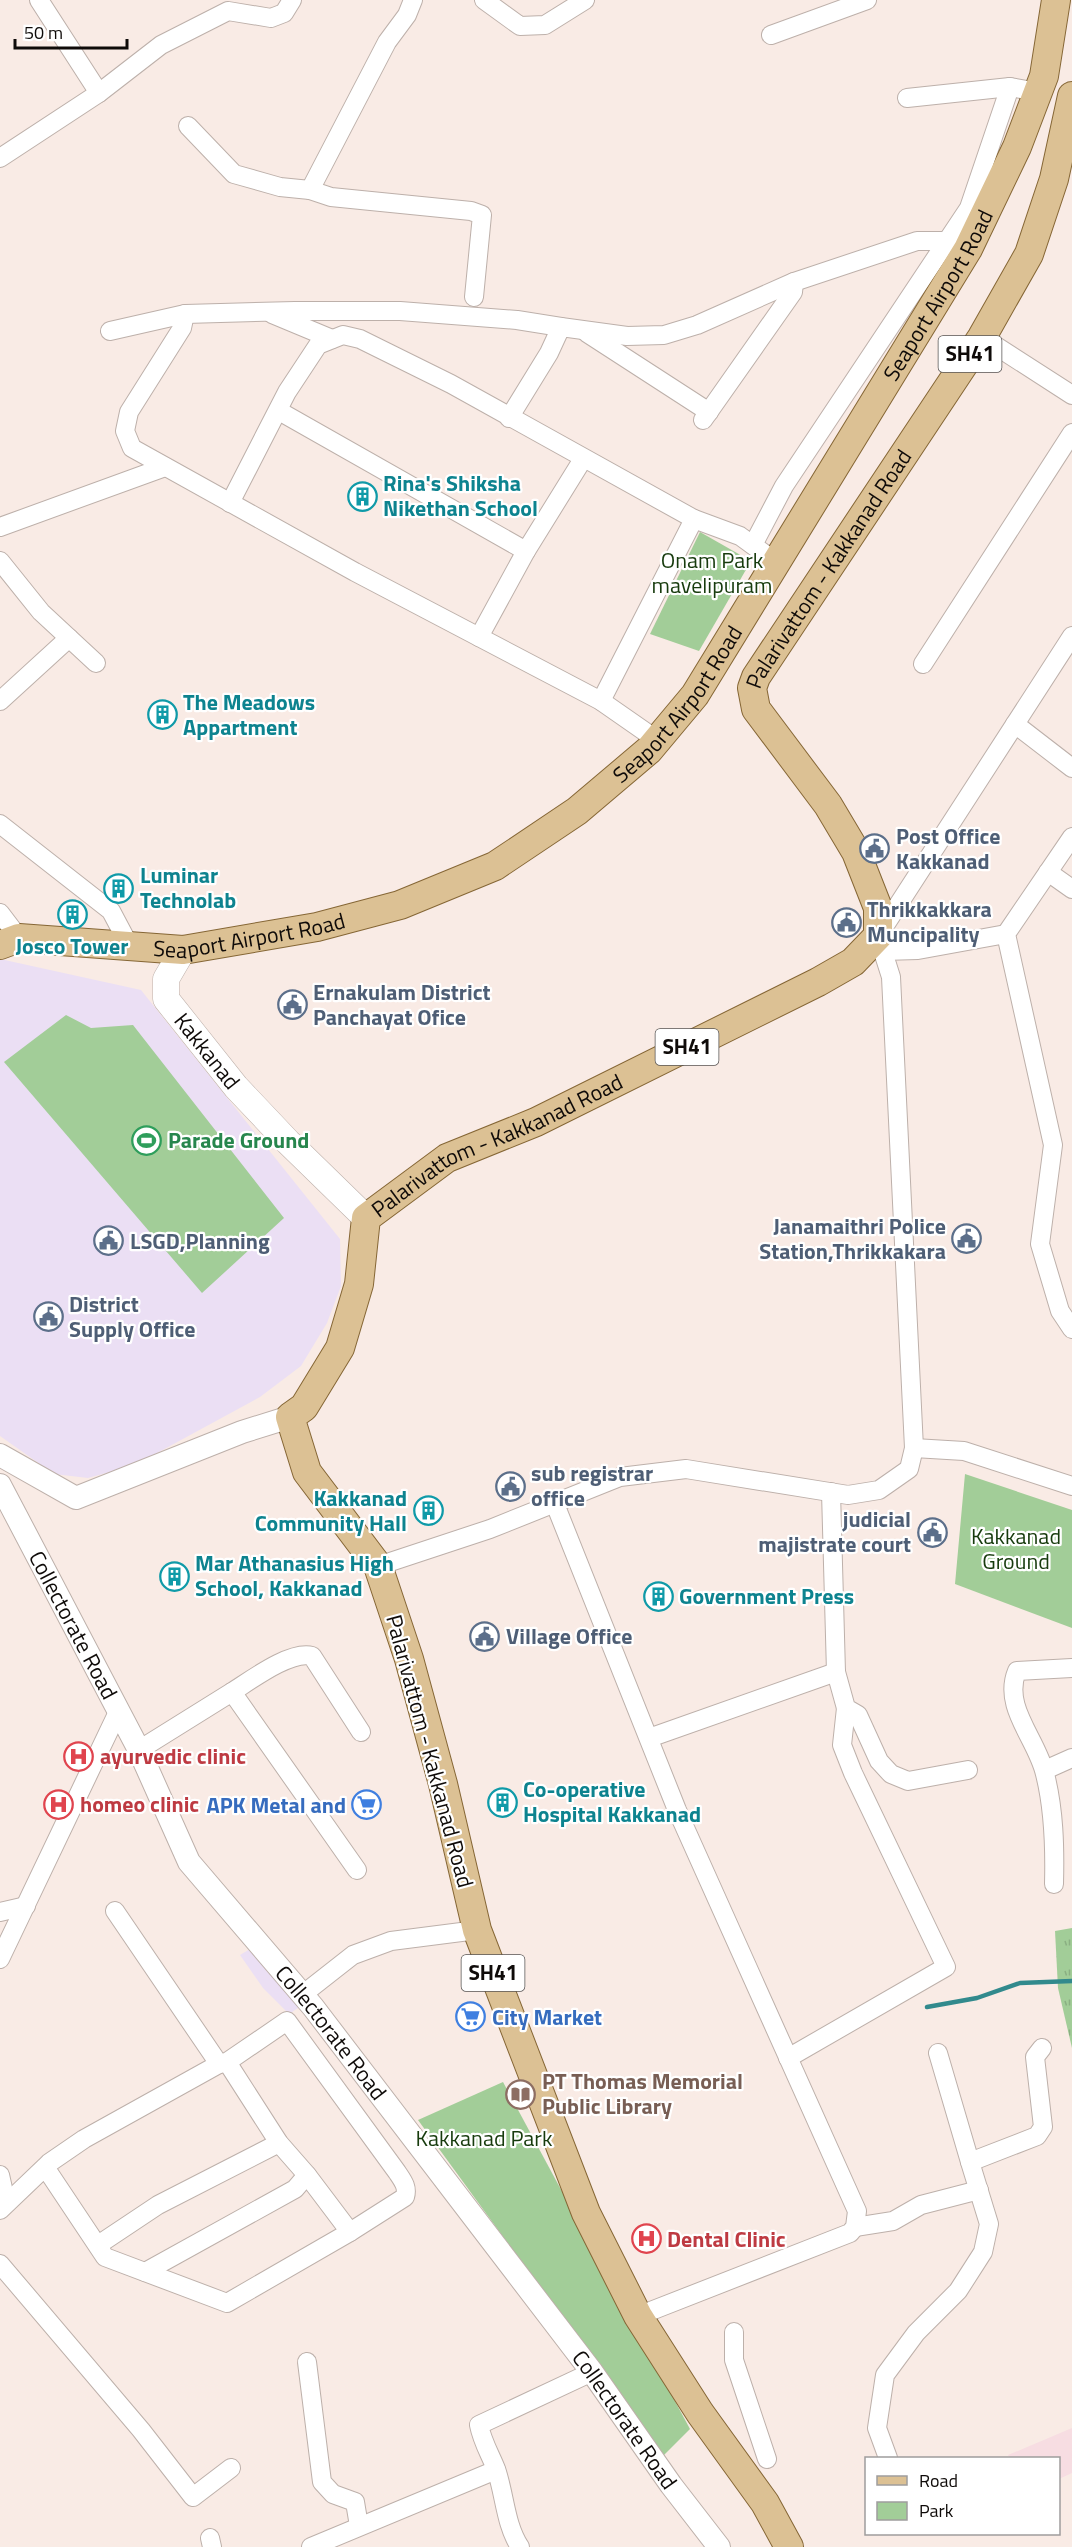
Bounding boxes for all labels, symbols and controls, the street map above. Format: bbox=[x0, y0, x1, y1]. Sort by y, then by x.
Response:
scale bar bbox=[15, 12, 128, 50]
text: 50 m bbox=[24, 19, 63, 46]
street label: Seaport Airport Road bbox=[874, 204, 1002, 388]
road number: SH41 bbox=[938, 336, 1002, 372]
street label: Palarivattom - Kakkanad Road bbox=[736, 442, 920, 693]
place label: Rina's Shiksha Nikethan School bbox=[383, 466, 538, 525]
building icon: Rina's Shiksha Nikethan School bbox=[346, 480, 378, 512]
park label: Onam Park mavelipuram bbox=[651, 543, 773, 602]
street label: Seaport Airport Road bbox=[605, 619, 751, 791]
place label: The Meadows Appartment bbox=[183, 685, 315, 744]
building icon: The Meadows Appartment bbox=[146, 699, 178, 731]
place label: Post Office Kakkanad bbox=[896, 819, 1001, 878]
public building icon: Post Office Kakkanad bbox=[859, 833, 891, 865]
place label: Luminar Technolab bbox=[140, 858, 236, 917]
building icon: Luminar Technolab bbox=[103, 872, 135, 904]
place label: Thrikkakkara Muncipality bbox=[867, 892, 992, 951]
building icon: Josco Tower bbox=[56, 898, 88, 930]
street label: Seaport Airport Road bbox=[152, 903, 349, 967]
public building icon: Thrikkakkara Muncipality bbox=[830, 906, 862, 938]
place label: Josco Tower bbox=[15, 929, 129, 963]
place label: Ernakulam District Panchayat Ofice bbox=[313, 975, 491, 1034]
public building icon: Ernakulam District Panchayat Ofice bbox=[276, 989, 308, 1021]
street label: Kakkanad bbox=[166, 1005, 249, 1097]
road number: SH41 bbox=[656, 1029, 718, 1065]
street label: Palarivattom - Kakkanad Road bbox=[364, 1065, 628, 1226]
place label: Parade Ground bbox=[168, 1123, 309, 1157]
sports icon: Parade Ground bbox=[131, 1124, 163, 1156]
place label: Janamaithri Police Station,Thrikkakara bbox=[759, 1209, 946, 1268]
public building icon: Janamaithri Police Station,Thrikkakara bbox=[951, 1223, 983, 1255]
place label: LSGD,Planning bbox=[130, 1224, 270, 1258]
public building icon: LSGD,Planning bbox=[93, 1225, 125, 1257]
place label: District Supply Office bbox=[69, 1287, 196, 1346]
public building icon: District Supply Office bbox=[32, 1301, 64, 1333]
place label: sub registrar office bbox=[531, 1456, 653, 1515]
public building icon: sub registrar office bbox=[494, 1470, 526, 1502]
place label: Kakkanad Community Hall bbox=[255, 1481, 407, 1540]
building icon: Kakkanad Community Hall bbox=[412, 1495, 444, 1527]
place label: judicial majistrate court bbox=[758, 1502, 911, 1561]
public building icon: judicial majistrate court bbox=[916, 1516, 948, 1548]
park label: Kakkanad Ground bbox=[971, 1519, 1061, 1578]
street label: Collectorate Road bbox=[20, 1545, 126, 1705]
place label: Mar Athanasius High School, Kakkanad bbox=[195, 1546, 394, 1605]
building icon: Mar Athanasius High School, Kakkanad bbox=[158, 1560, 190, 1592]
place label: Government Press bbox=[679, 1579, 854, 1613]
building icon: Government Press bbox=[642, 1580, 674, 1612]
street label: Palarivattom - Kakkanad Road bbox=[377, 1611, 483, 1891]
place label: Village Office bbox=[506, 1619, 633, 1653]
public building icon: Village Office bbox=[469, 1620, 501, 1652]
place label: ayurvedic clinic bbox=[100, 1739, 246, 1773]
hospital icon: ayurvedic clinic bbox=[63, 1740, 95, 1772]
place label: Co-operative Hospital Kakkanad bbox=[523, 1772, 701, 1831]
building icon: Co-operative Hospital Kakkanad bbox=[486, 1786, 518, 1818]
place label: homeo clinic bbox=[80, 1787, 199, 1821]
hospital icon: homeo clinic bbox=[43, 1788, 75, 1820]
place label: APK Metal and bbox=[206, 1788, 346, 1822]
supermarket icon: APK Metal and bbox=[351, 1789, 383, 1821]
road number: SH41 bbox=[462, 1955, 524, 1991]
street label: Collectorate Road bbox=[267, 1958, 395, 2107]
place label: City Market bbox=[492, 2000, 602, 2034]
supermarket icon: City Market bbox=[455, 2001, 487, 2033]
place label: PT Thomas Memorial Public Library bbox=[542, 2064, 743, 2123]
library icon: PT Thomas Memorial Public Library bbox=[505, 2078, 537, 2110]
park label: Kakkanad Park bbox=[416, 2121, 553, 2155]
place label: Dental Clinic bbox=[667, 2222, 786, 2256]
hospital icon: Dental Clinic bbox=[630, 2223, 662, 2255]
street label: Collectorate Road bbox=[564, 2343, 686, 2496]
legend bbox=[865, 2457, 1060, 2535]
text: Road bbox=[919, 2467, 958, 2494]
text: Park bbox=[919, 2497, 954, 2524]

